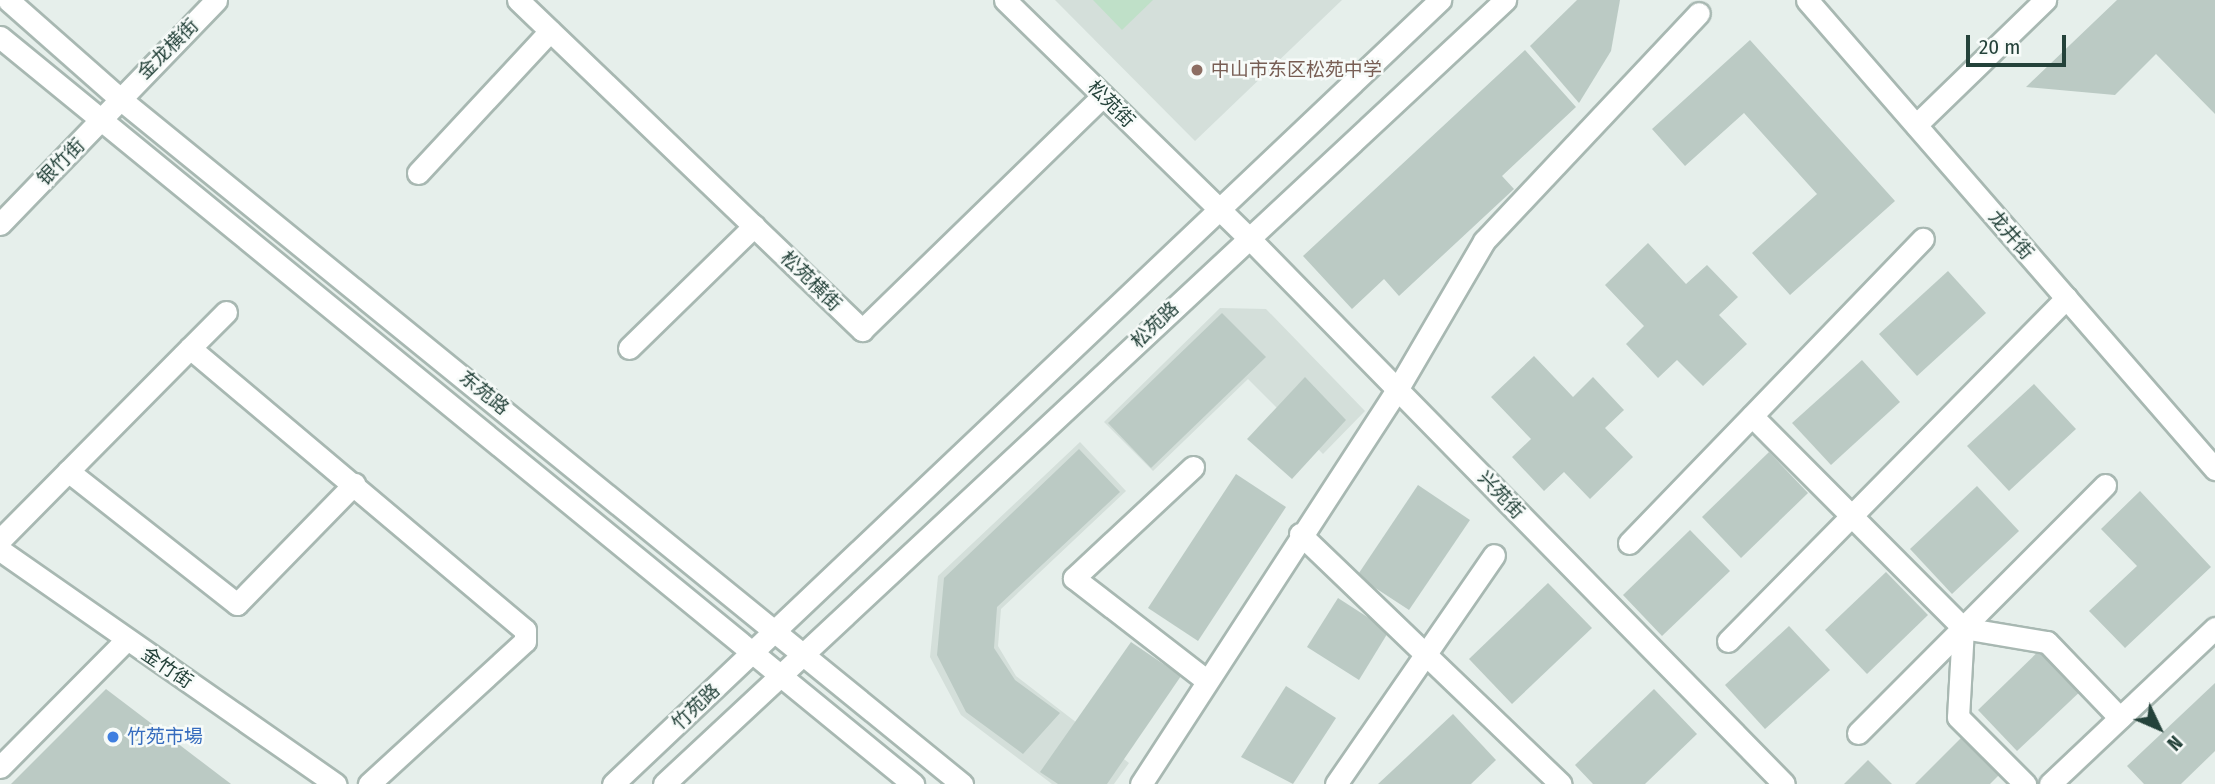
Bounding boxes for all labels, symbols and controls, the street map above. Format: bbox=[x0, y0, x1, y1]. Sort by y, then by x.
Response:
street label: 金龙横街 bbox=[133, 14, 203, 84]
scale bar bbox=[1970, 21, 2070, 65]
text: 20 m bbox=[1979, 34, 2020, 60]
place label: 中山市东区松苑中学 bbox=[1211, 59, 1382, 81]
marker: 中山市东区松苑中学 bbox=[1189, 62, 1205, 78]
street label: 松苑街 bbox=[1083, 76, 1139, 132]
street label: 银竹街 bbox=[33, 134, 89, 190]
street label: 龙井街 bbox=[1984, 206, 2038, 264]
street label: 松苑横街 bbox=[776, 246, 846, 316]
street label: 松苑路 bbox=[1126, 297, 1184, 353]
street label: 东苑路 bbox=[455, 366, 513, 420]
street label: 兴苑街 bbox=[1473, 467, 1529, 523]
street label: 金竹街 bbox=[137, 643, 197, 693]
street label: 竹苑路 bbox=[667, 679, 725, 735]
north arrow bbox=[2124, 693, 2194, 763]
place label: 竹苑市場 bbox=[127, 726, 203, 748]
marker: 竹苑市場 bbox=[105, 729, 121, 745]
text: N bbox=[2162, 731, 2187, 755]

